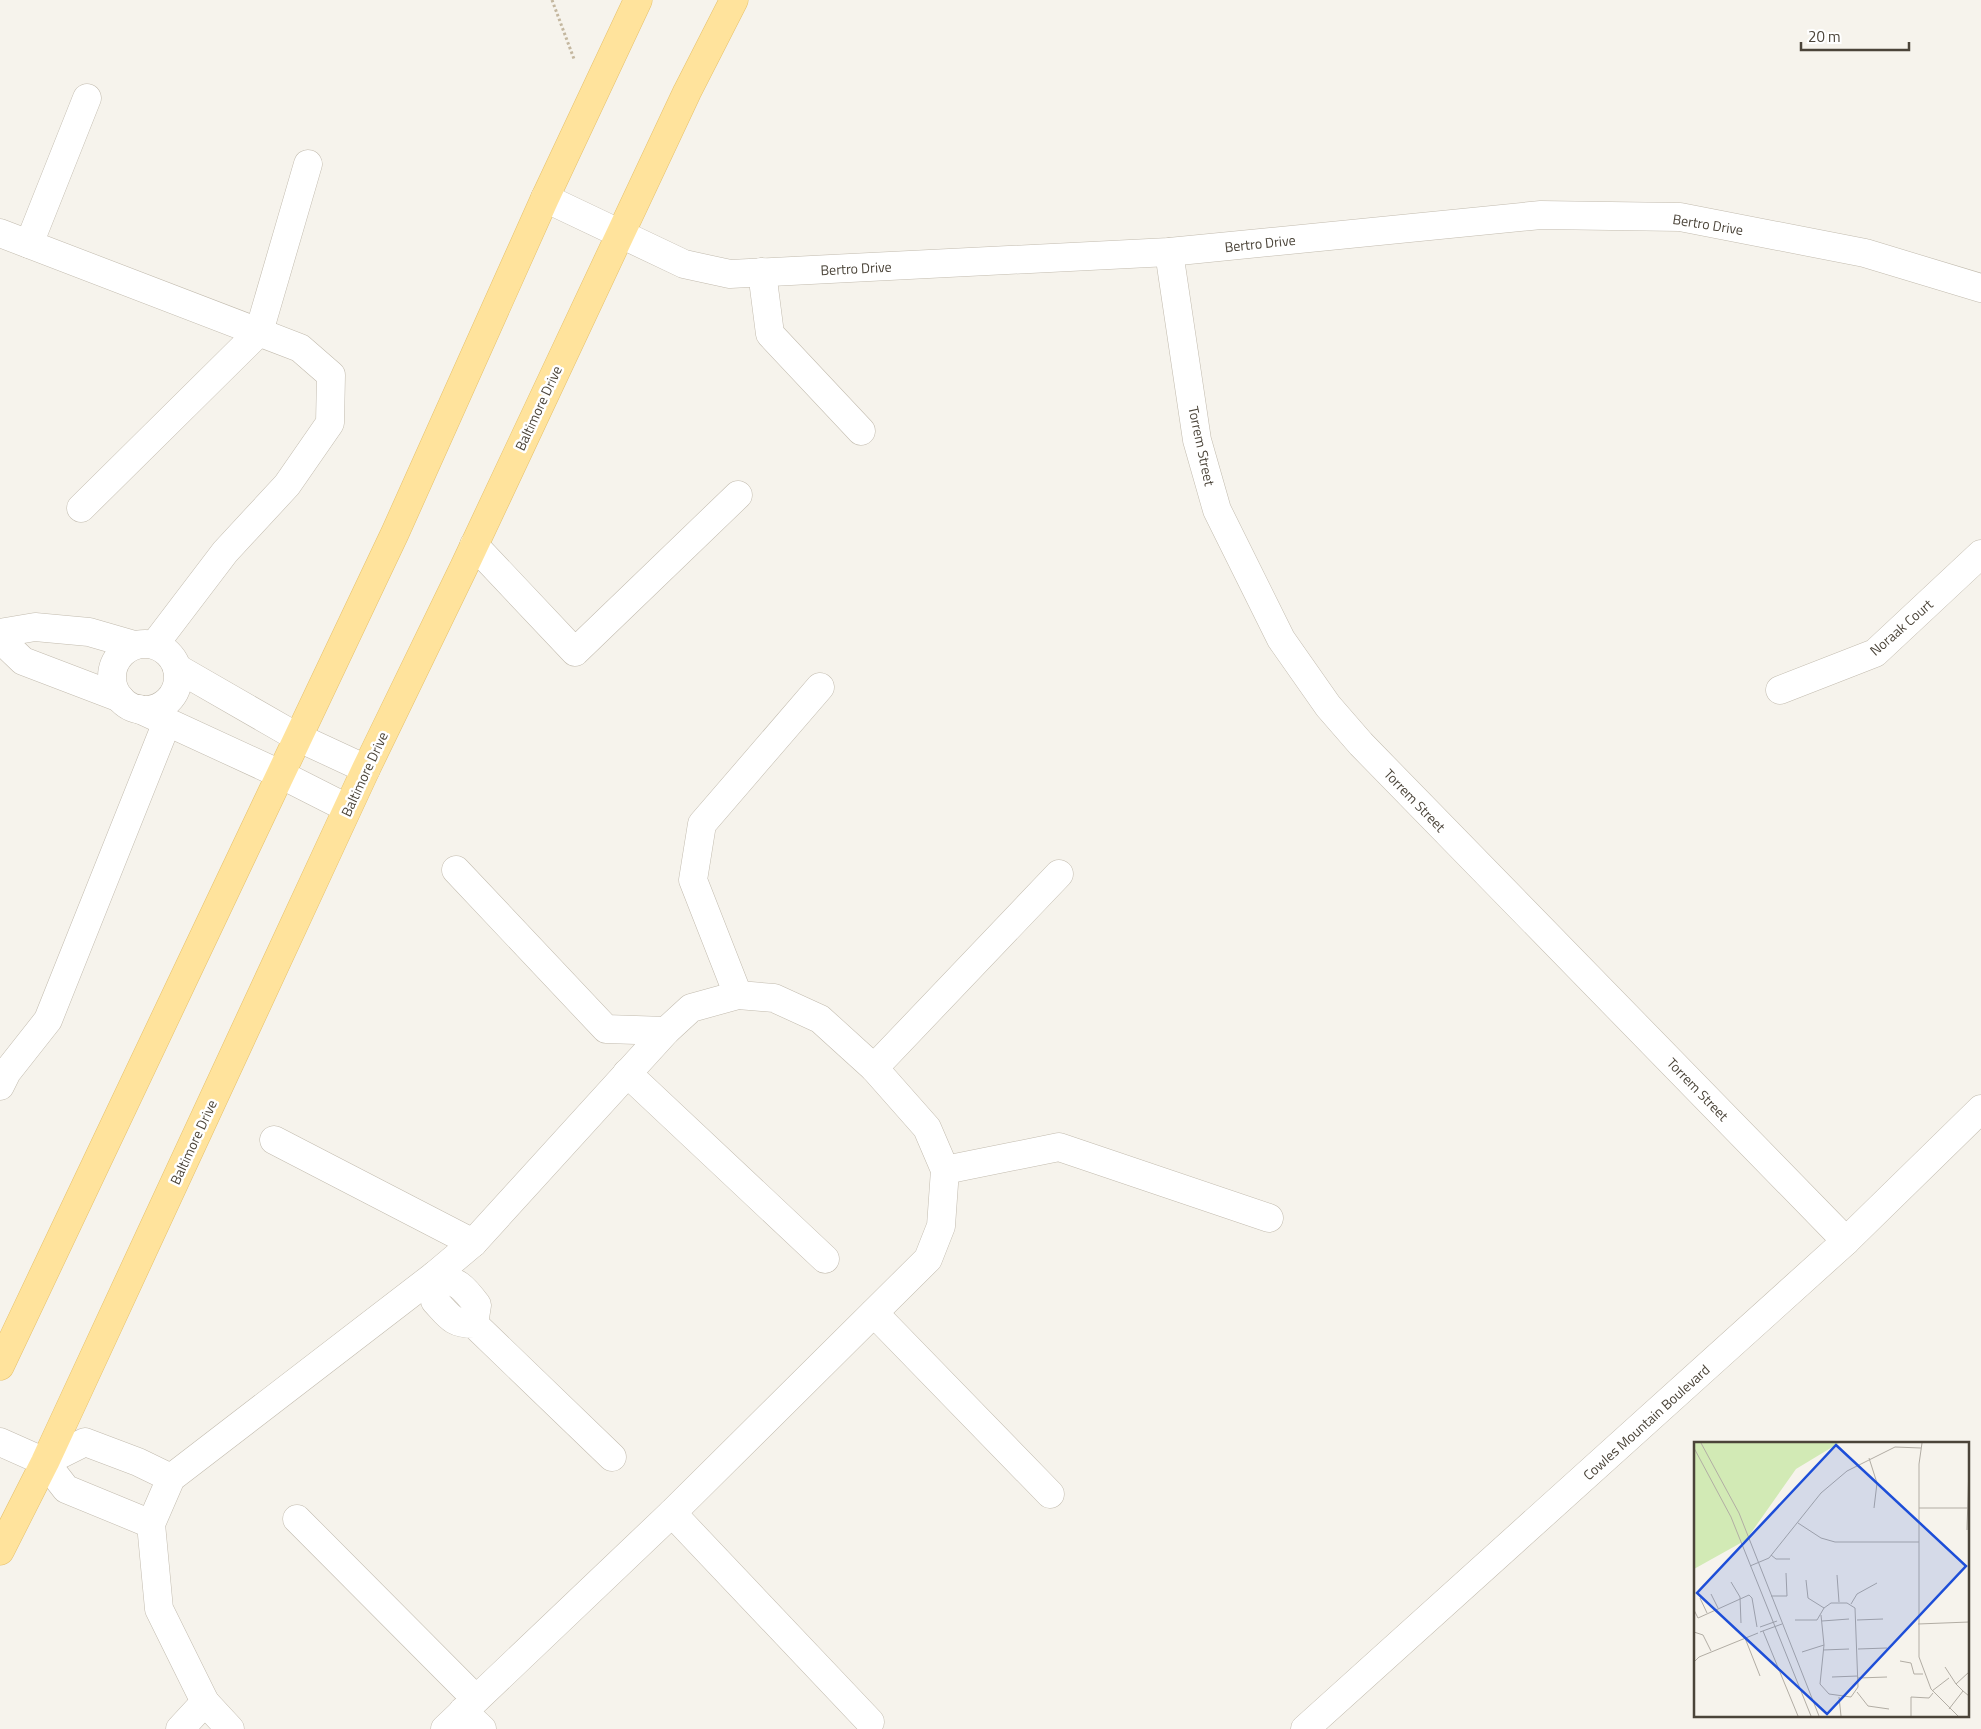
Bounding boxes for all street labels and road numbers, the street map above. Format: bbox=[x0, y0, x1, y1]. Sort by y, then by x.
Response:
street label: Bertro Drive bbox=[1671, 208, 1745, 240]
street label: Bertro Drive bbox=[1223, 229, 1297, 257]
street label: Bertro Drive bbox=[820, 256, 892, 280]
street label: Baltimore Drive bbox=[509, 362, 567, 454]
street label: Torrem Street bbox=[1183, 404, 1221, 488]
street label: Noraak Court bbox=[1865, 594, 1937, 660]
street label: Baltimore Drive bbox=[335, 728, 393, 820]
street label: Torrem Street bbox=[1379, 764, 1451, 836]
street label: Torrem Street bbox=[1662, 1053, 1734, 1125]
street label: Baltimore Drive bbox=[164, 1096, 222, 1188]
street label: Cowles Mountain Boulevard bbox=[1578, 1359, 1714, 1485]

